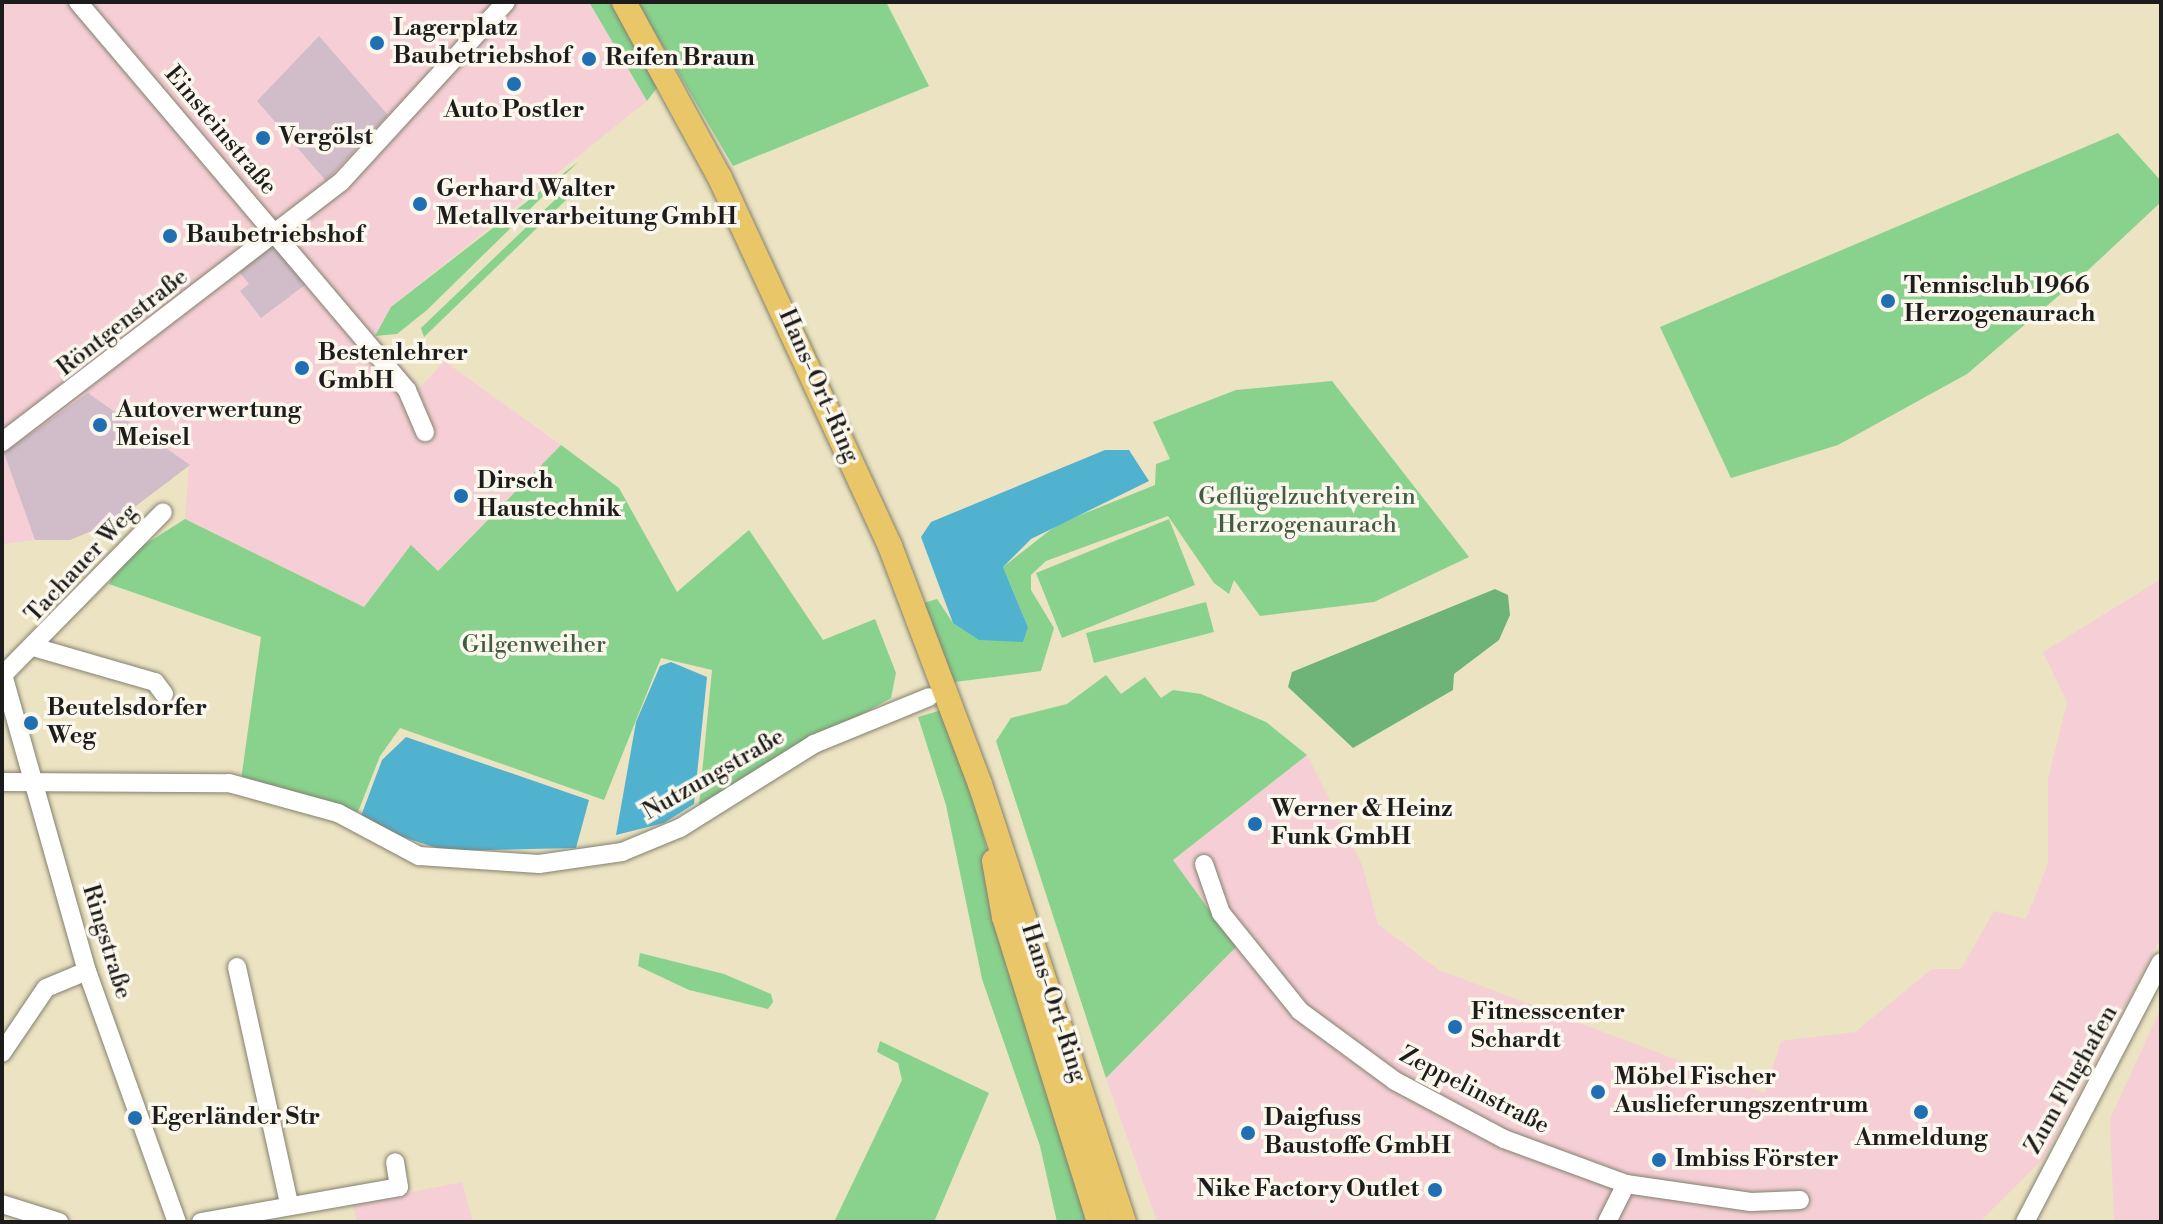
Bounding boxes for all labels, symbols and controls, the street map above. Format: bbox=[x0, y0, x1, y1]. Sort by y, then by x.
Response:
place label: Lagerplatz Baubetriebshof bbox=[393, 15, 571, 71]
marker: Lagerplatz Baubetriebshof bbox=[368, 34, 386, 52]
place label: Reifen Braun bbox=[605, 45, 755, 73]
marker: Reifen Braun bbox=[580, 50, 598, 68]
street label: Einsteinstraße bbox=[158, 61, 282, 201]
marker: Auto Postler bbox=[505, 75, 523, 93]
place label: Auto Postler bbox=[444, 97, 584, 125]
place label: Vergölst bbox=[279, 124, 373, 152]
marker: Vergölst bbox=[254, 129, 272, 147]
place label: Gerhard Walter Metallverarbeitung GmbH bbox=[436, 176, 737, 232]
marker: Gerhard Walter Metallverarbeitung GmbH bbox=[411, 195, 429, 213]
place label: Baubetriebshof bbox=[186, 222, 364, 250]
marker: Baubetriebshof bbox=[161, 227, 179, 245]
street label: Röntgenstraße bbox=[52, 263, 194, 383]
place label: Tennisclub 1966 Herzogenaurach bbox=[1904, 273, 2095, 329]
marker: Tennisclub 1966 Herzogenaurach bbox=[1879, 292, 1897, 310]
street label: Hans-Ort-Ring bbox=[771, 305, 865, 467]
place label: Bestenlehrer GmbH bbox=[318, 340, 468, 396]
marker: Bestenlehrer GmbH bbox=[293, 359, 311, 377]
place label: Autoverwertung Meisel bbox=[116, 397, 301, 453]
marker: Autoverwertung Meisel bbox=[91, 416, 109, 434]
place label: Dirsch Haustechnik bbox=[477, 468, 621, 524]
park label: Geflügelzuchtverein Herzogenaurach bbox=[1198, 484, 1416, 540]
marker: Dirsch Haustechnik bbox=[452, 487, 470, 505]
street label: Tachauer Weg bbox=[20, 499, 144, 629]
park label: Gilgenweiher bbox=[462, 632, 606, 660]
place label: Beutelsdorfer Weg bbox=[47, 695, 207, 751]
marker: Beutelsdorfer Weg bbox=[22, 714, 40, 732]
street label: Nutzungstraße bbox=[638, 723, 790, 827]
place label: Werner & Heinz Funk GmbH bbox=[1271, 796, 1453, 852]
marker: Werner & Heinz Funk GmbH bbox=[1246, 815, 1264, 833]
street label: Ringstraße bbox=[75, 881, 137, 1003]
street label: Hans-Ort-Ring bbox=[1014, 920, 1092, 1086]
place label: Fitnesscenter Schardt bbox=[1471, 999, 1625, 1055]
street label: Zum Flughafen bbox=[2019, 1001, 2125, 1159]
marker: Fitnesscenter Schardt bbox=[1446, 1018, 1464, 1036]
street label: Zeppelinstraße bbox=[1394, 1041, 1554, 1141]
place label: Möbel Fischer Auslieferungszentrum bbox=[1614, 1064, 1868, 1120]
marker: Möbel Fischer Auslieferungszentrum bbox=[1589, 1083, 1607, 1101]
marker: Anmeldung bbox=[1912, 1103, 1930, 1121]
place label: Egerländer Str bbox=[151, 1104, 320, 1132]
place label: Daigfuss Baustoffe GmbH bbox=[1264, 1105, 1451, 1161]
marker: Egerländer Str bbox=[126, 1109, 144, 1127]
marker: Daigfuss Baustoffe GmbH bbox=[1239, 1124, 1257, 1142]
place label: Anmeldung bbox=[1855, 1125, 1987, 1153]
place label: Imbiss Förster bbox=[1675, 1146, 1839, 1174]
marker: Imbiss Förster bbox=[1650, 1151, 1668, 1169]
place label: Nike Factory Outlet bbox=[1196, 1176, 1419, 1204]
marker: Nike Factory Outlet bbox=[1426, 1181, 1444, 1199]

